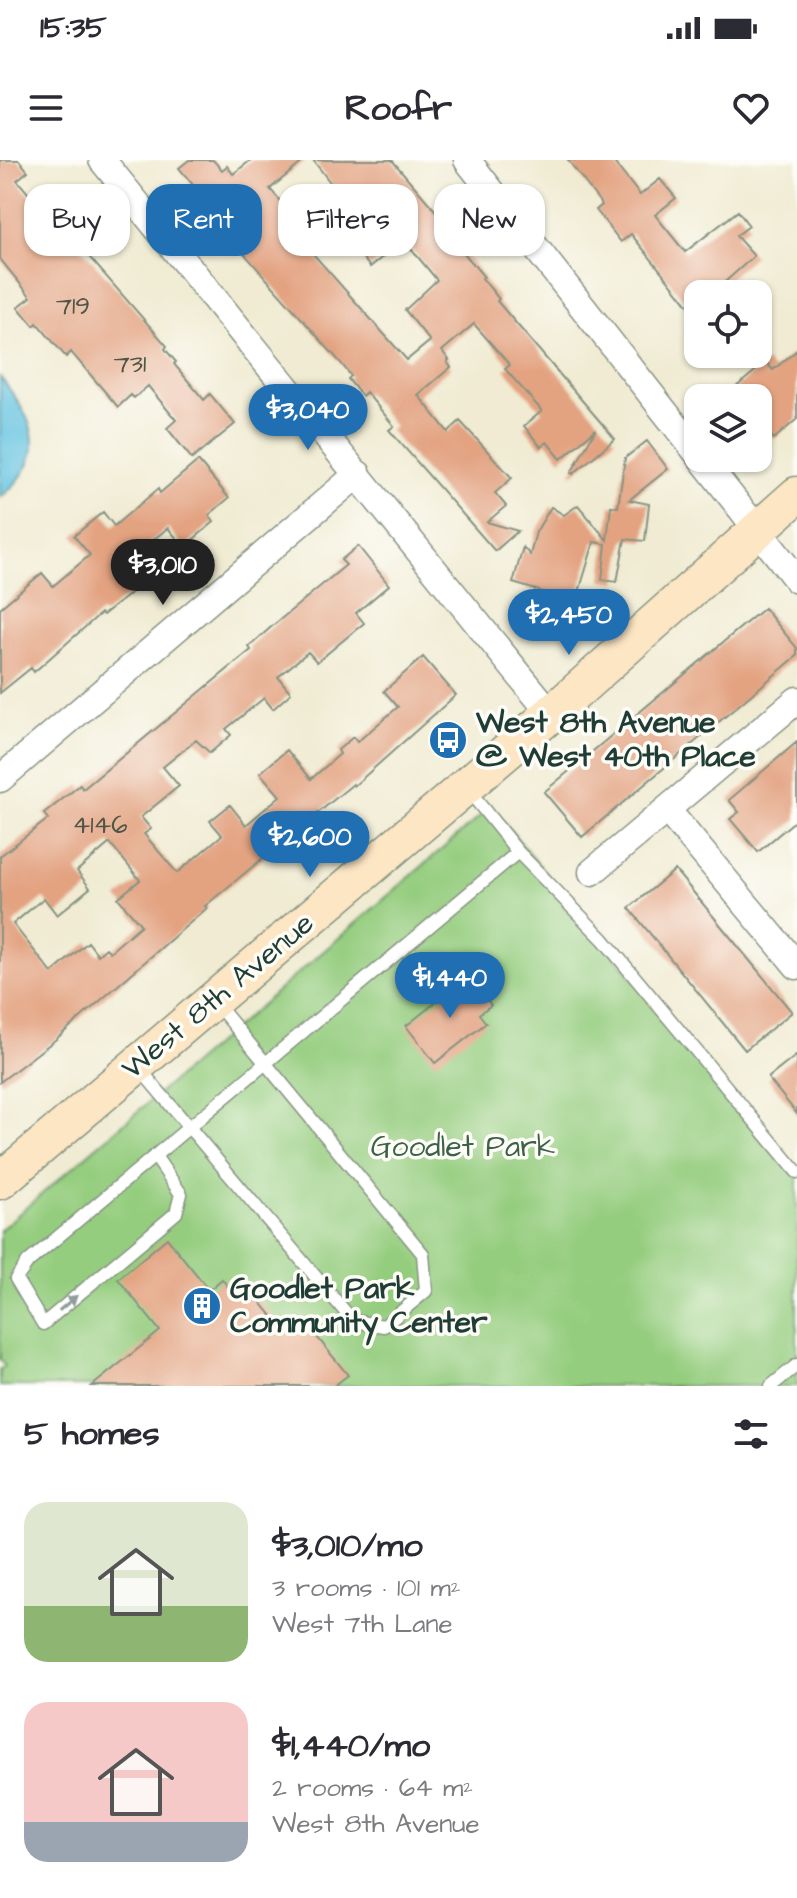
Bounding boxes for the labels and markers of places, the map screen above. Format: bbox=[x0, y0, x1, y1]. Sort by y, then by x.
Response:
pin: $3,040 bbox=[243, 384, 373, 452]
pin: $3,010 bbox=[98, 539, 228, 607]
pin: $2,450 bbox=[504, 589, 634, 657]
place label: West 8th Avenue @ West 40th Place bbox=[475, 702, 756, 778]
bus stop icon: West 8th Avenue @ West 40th Place bbox=[427, 719, 469, 761]
pin: $2,600 bbox=[245, 811, 375, 879]
pin: $1,440 bbox=[385, 952, 515, 1020]
place label: Goodlet Park Community Center bbox=[230, 1268, 488, 1346]
building icon: Goodlet Park Community Center bbox=[181, 1285, 223, 1327]

